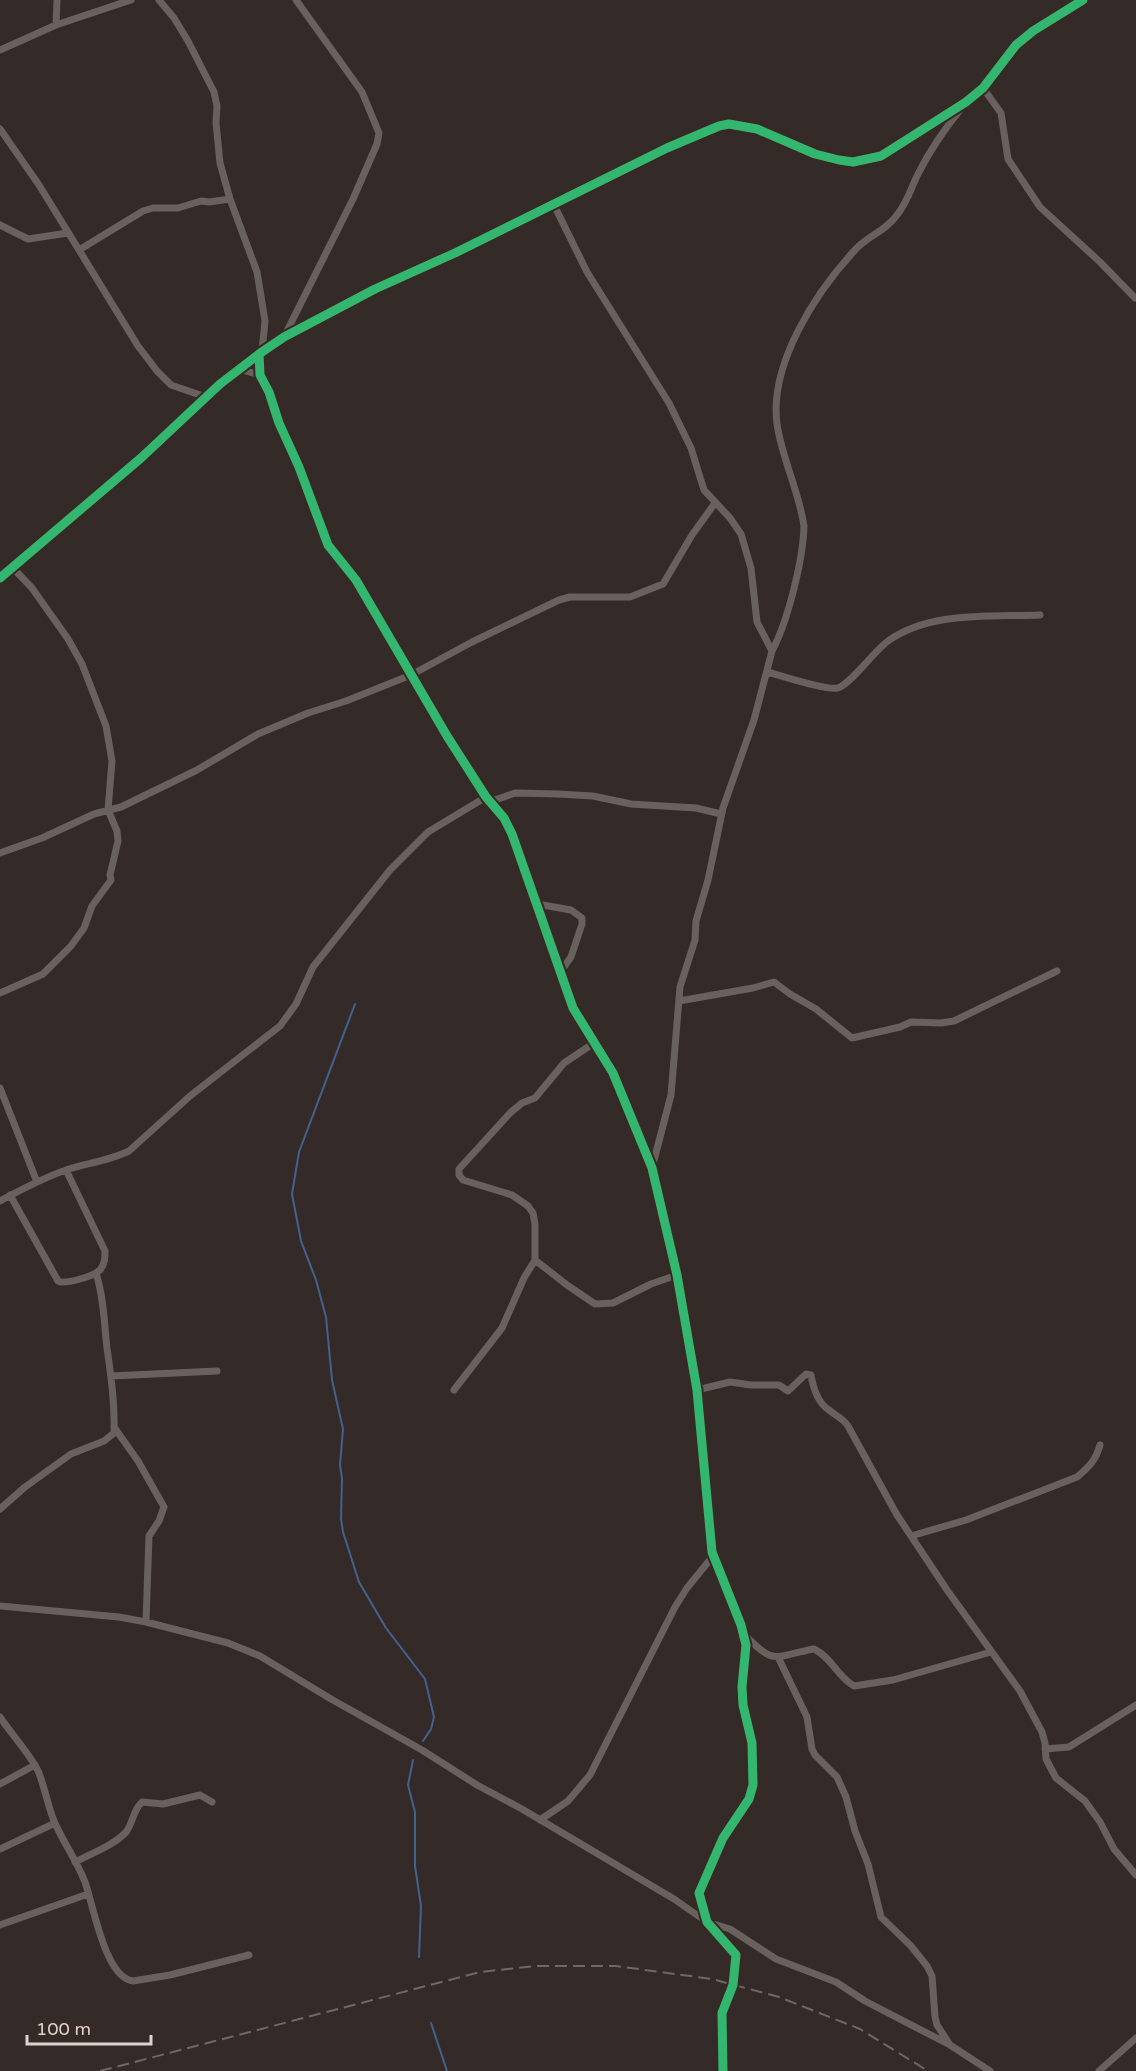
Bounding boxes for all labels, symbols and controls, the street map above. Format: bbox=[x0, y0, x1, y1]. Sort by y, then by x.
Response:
scale bar bbox=[27, 2008, 152, 2046]
text: 100 m bbox=[36, 2018, 91, 2040]

